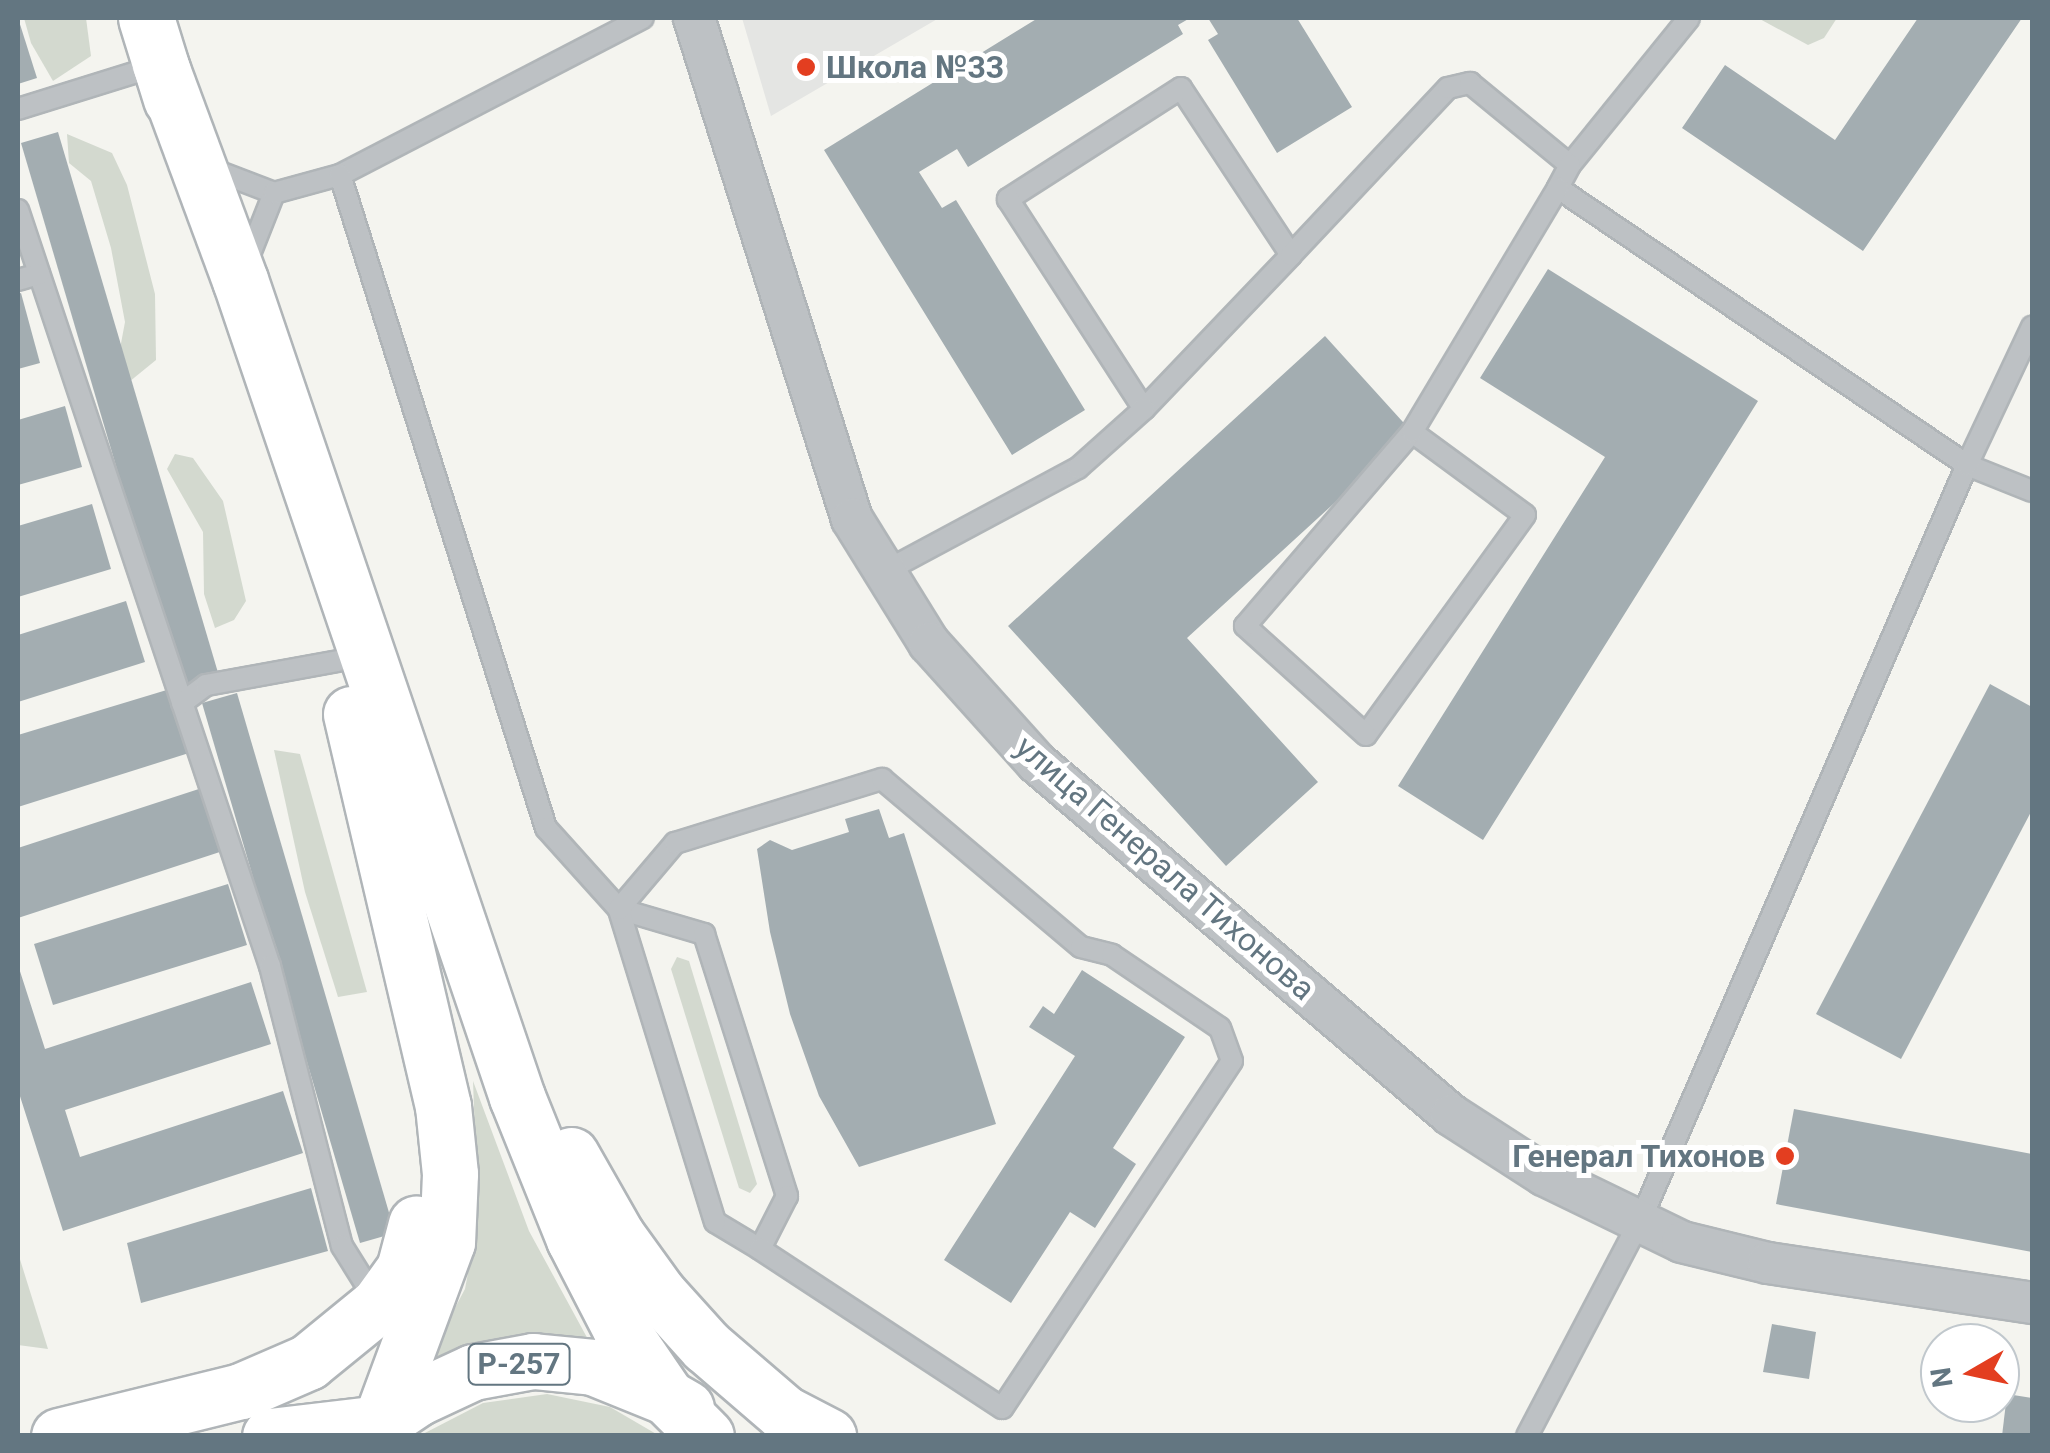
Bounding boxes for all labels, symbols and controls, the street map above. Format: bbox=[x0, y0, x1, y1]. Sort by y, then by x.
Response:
place label: Школа №33 bbox=[826, 48, 1004, 86]
marker: Школа №33 bbox=[795, 56, 817, 78]
street label: улица Генерала Тихонова bbox=[1007, 727, 1323, 1009]
place label: Генерал Тихонов bbox=[1511, 1137, 1765, 1175]
marker: Генерал Тихонов bbox=[1774, 1145, 1796, 1167]
north arrow bbox=[1920, 1323, 2020, 1423]
road number: Р-257 bbox=[466, 1339, 572, 1389]
text: N bbox=[1924, 1365, 1960, 1390]

